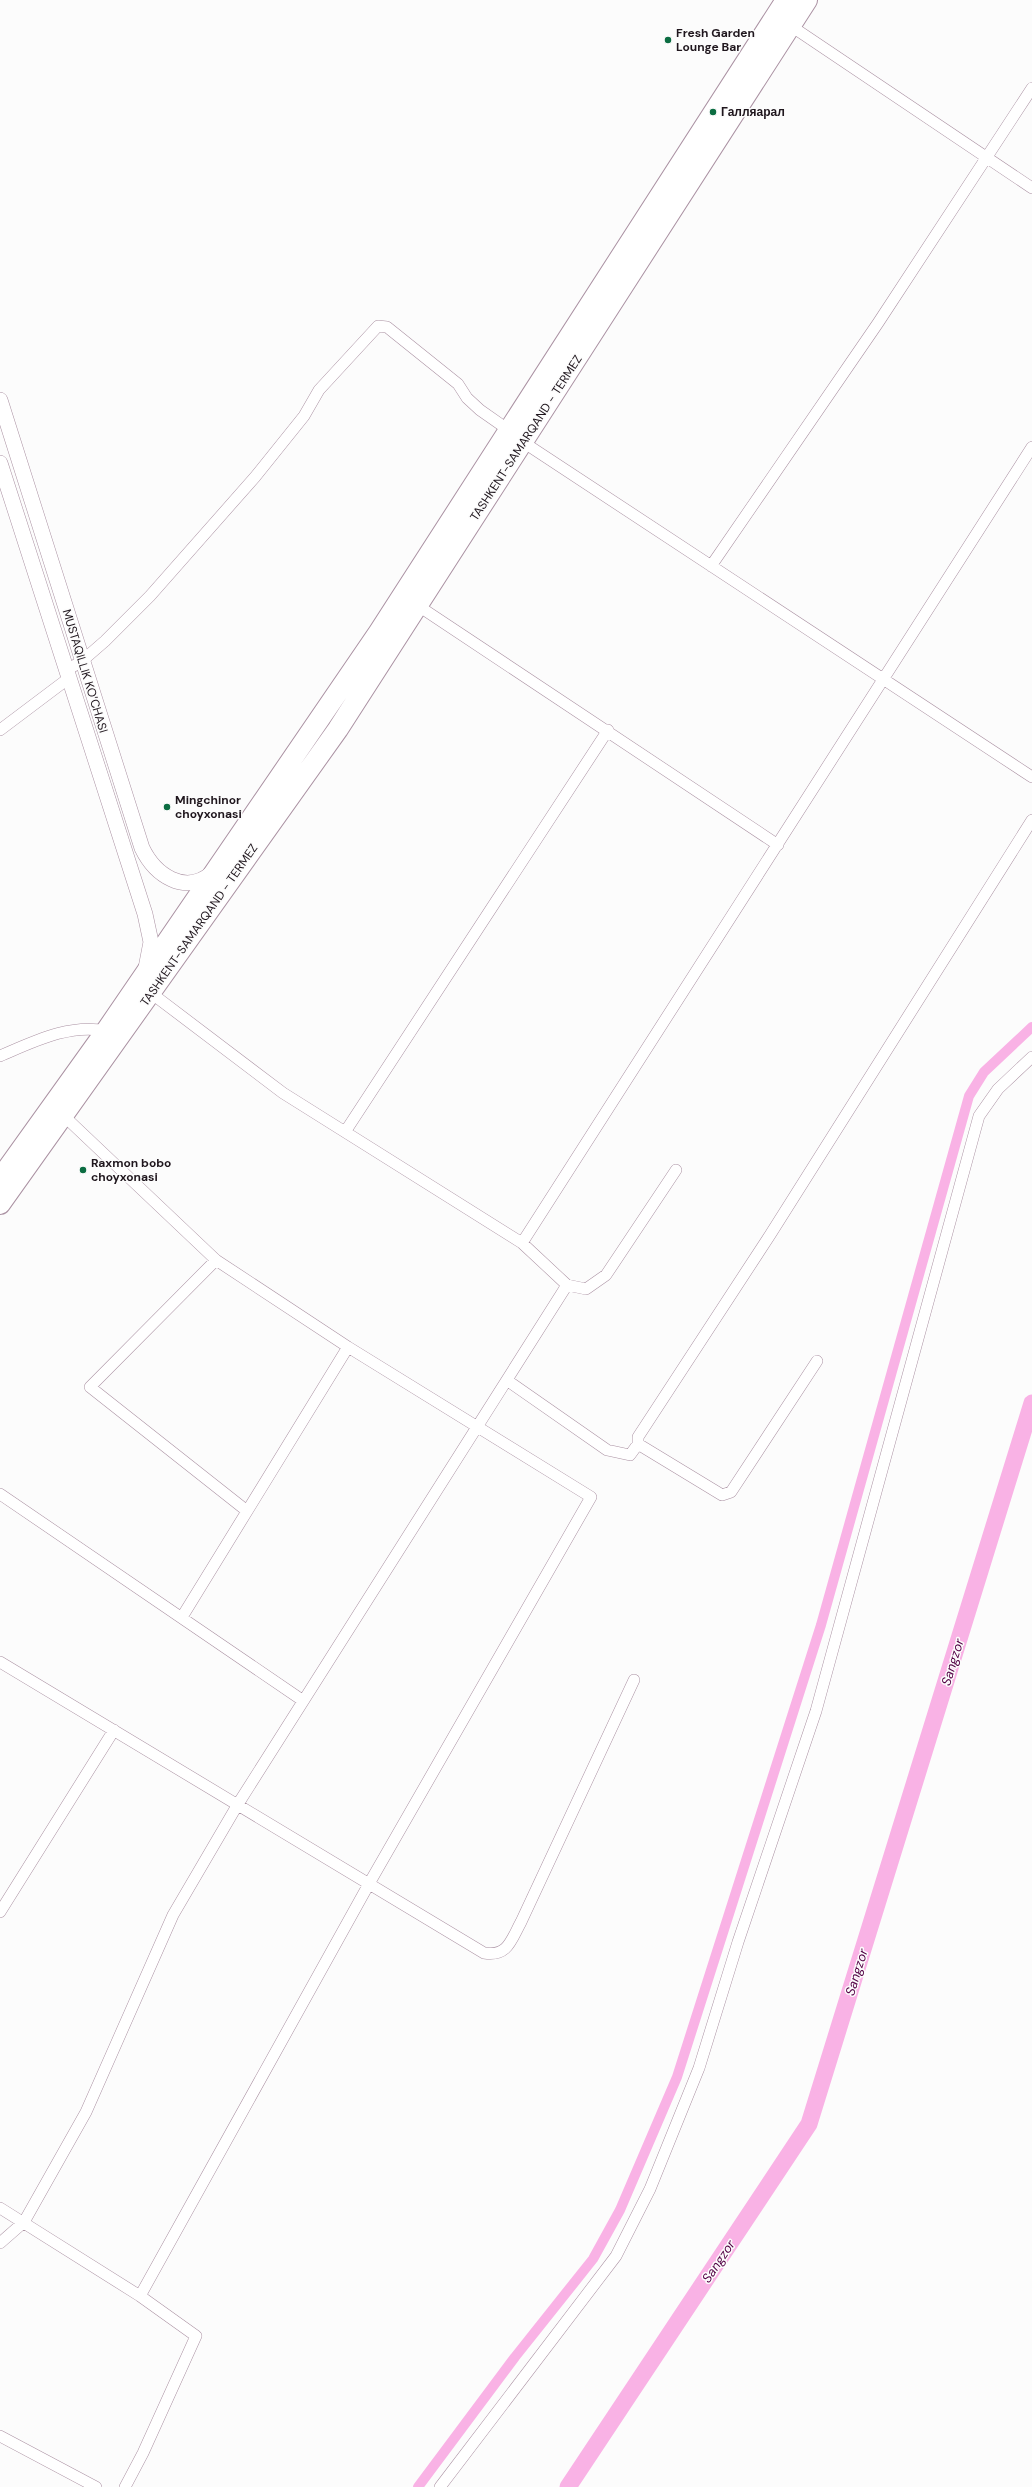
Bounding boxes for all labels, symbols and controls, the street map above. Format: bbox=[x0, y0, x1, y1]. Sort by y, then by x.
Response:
place label: Fresh Garden Lounge Bar bbox=[676, 25, 755, 55]
marker: Fresh Garden Lounge Bar bbox=[663, 35, 673, 45]
place label: Галляарал bbox=[721, 104, 785, 120]
marker: Галляарал bbox=[708, 107, 718, 117]
street label: TASHKENT-SAMARQAND - TERMEZ bbox=[466, 352, 586, 524]
street label: MUSTAQILLIK KO’CHASI bbox=[59, 607, 111, 735]
place label: Mingchinor choyxonasi bbox=[175, 792, 242, 822]
marker: Mingchinor choyxonasi bbox=[162, 802, 172, 812]
street label: TASHKENT-SAMARQAND - TERMEZ bbox=[137, 841, 261, 1009]
place label: Raxmon bobo choyxonasi bbox=[91, 1155, 171, 1185]
marker: Raxmon bobo choyxonasi bbox=[78, 1165, 88, 1175]
water label: Sangzor bbox=[937, 1636, 968, 1688]
water label: Sangzor bbox=[841, 1946, 872, 1998]
water label: Sangzor bbox=[698, 2236, 740, 2286]

